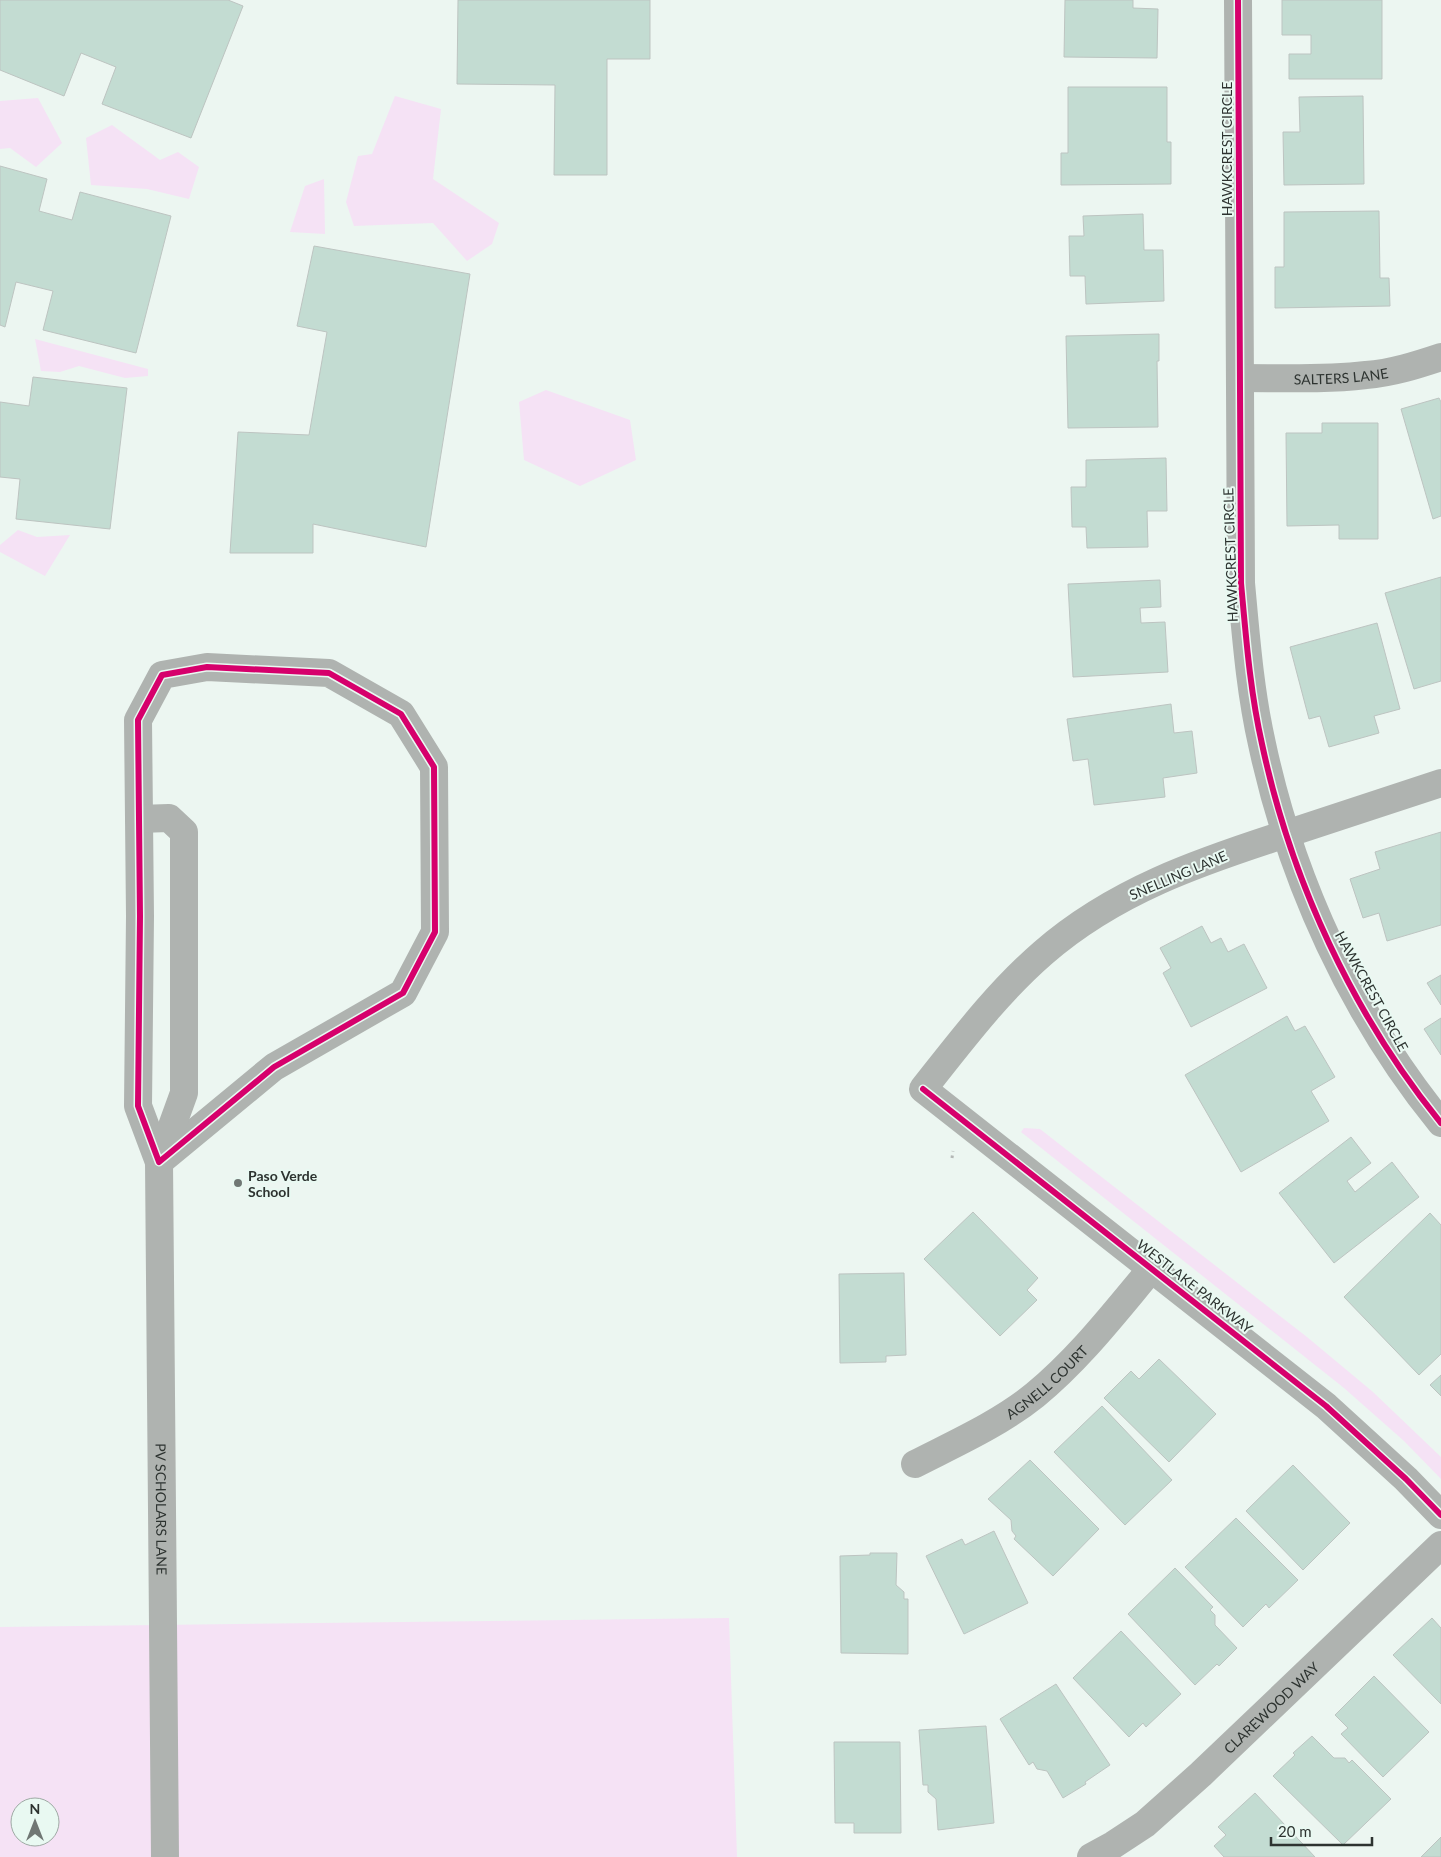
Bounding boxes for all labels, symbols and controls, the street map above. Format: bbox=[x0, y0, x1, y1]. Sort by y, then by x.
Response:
street label: HAWKCREST CIRCLE bbox=[1218, 82, 1235, 216]
street label: SALTERS LANE bbox=[1294, 364, 1389, 387]
street label: HAWKCREST CIRCLE bbox=[1219, 487, 1241, 623]
street label: SNELLING LANE bbox=[1127, 847, 1229, 903]
street label: HAWKCREST CIRCLE bbox=[1332, 928, 1412, 1054]
place label: Paso Verde School bbox=[248, 1167, 318, 1200]
marker: Paso Verde School bbox=[232, 1177, 244, 1189]
street label: WESTLAKE PARKWAY bbox=[1134, 1235, 1257, 1337]
street label: AGNELL COURT bbox=[1002, 1341, 1091, 1422]
street label: PV SCHOLARS LANE bbox=[153, 1443, 171, 1575]
street label: CLAREWOOD WAY bbox=[1220, 1658, 1322, 1757]
north arrow bbox=[10, 1797, 60, 1847]
text: N bbox=[30, 1800, 40, 1817]
scale bar bbox=[1271, 1814, 1372, 1846]
text: 20 m bbox=[1278, 1822, 1312, 1840]

